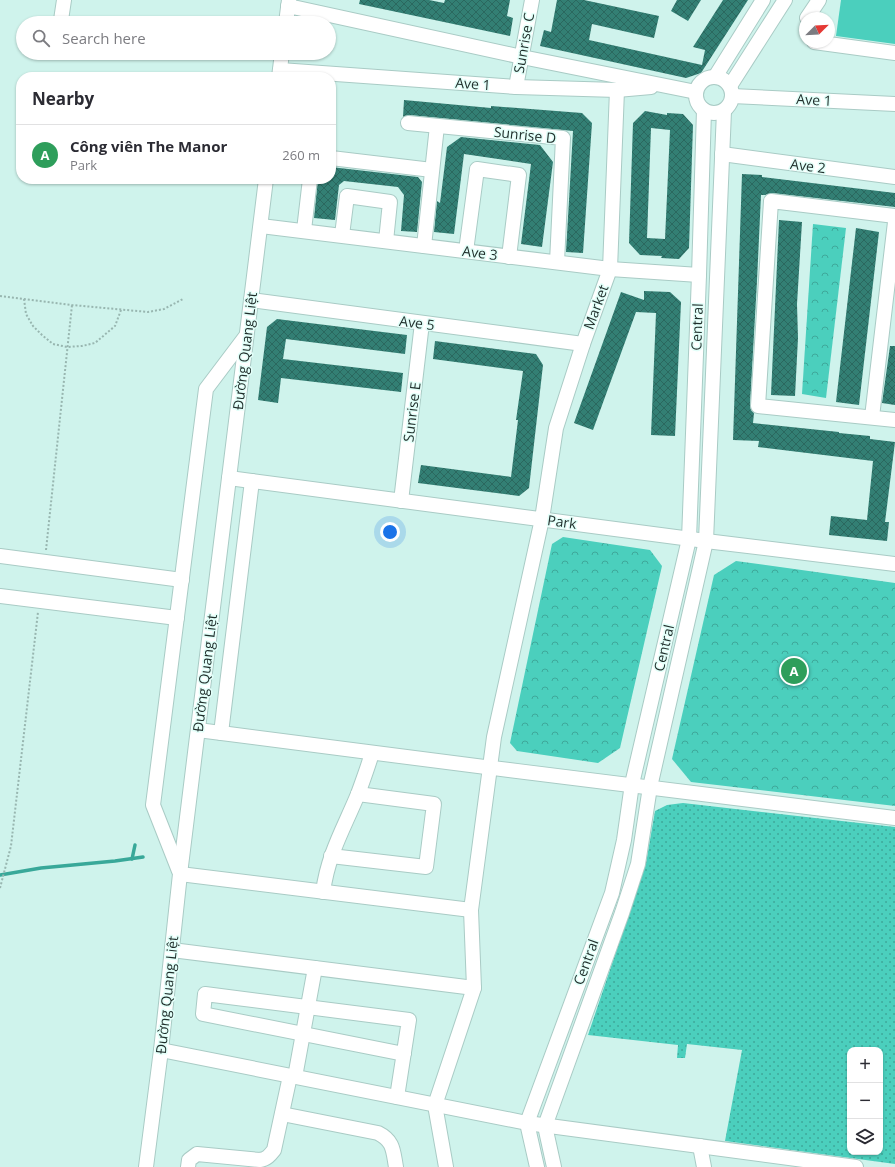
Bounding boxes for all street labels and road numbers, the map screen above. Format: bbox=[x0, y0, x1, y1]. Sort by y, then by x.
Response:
street label: Sunrise C bbox=[509, 11, 538, 75]
street label: Ave 1 bbox=[455, 73, 491, 94]
street label: Ave 1 bbox=[796, 89, 832, 110]
street label: Sunrise D bbox=[493, 122, 557, 147]
street label: Ave 2 bbox=[789, 154, 827, 177]
street label: Ave 3 bbox=[461, 241, 499, 264]
street label: Market bbox=[579, 282, 612, 332]
street label: Đường Quang Liệt bbox=[228, 291, 261, 411]
street label: Central bbox=[686, 303, 707, 351]
street label: Ave 5 bbox=[398, 311, 436, 334]
street label: Sunrise E bbox=[398, 381, 425, 443]
street label: Park bbox=[546, 510, 579, 533]
street label: Đường Quang Liệt bbox=[188, 613, 221, 733]
street label: Central bbox=[649, 623, 678, 673]
street label: Đường Quang Liệt bbox=[151, 935, 182, 1055]
street label: Central bbox=[569, 936, 603, 987]

